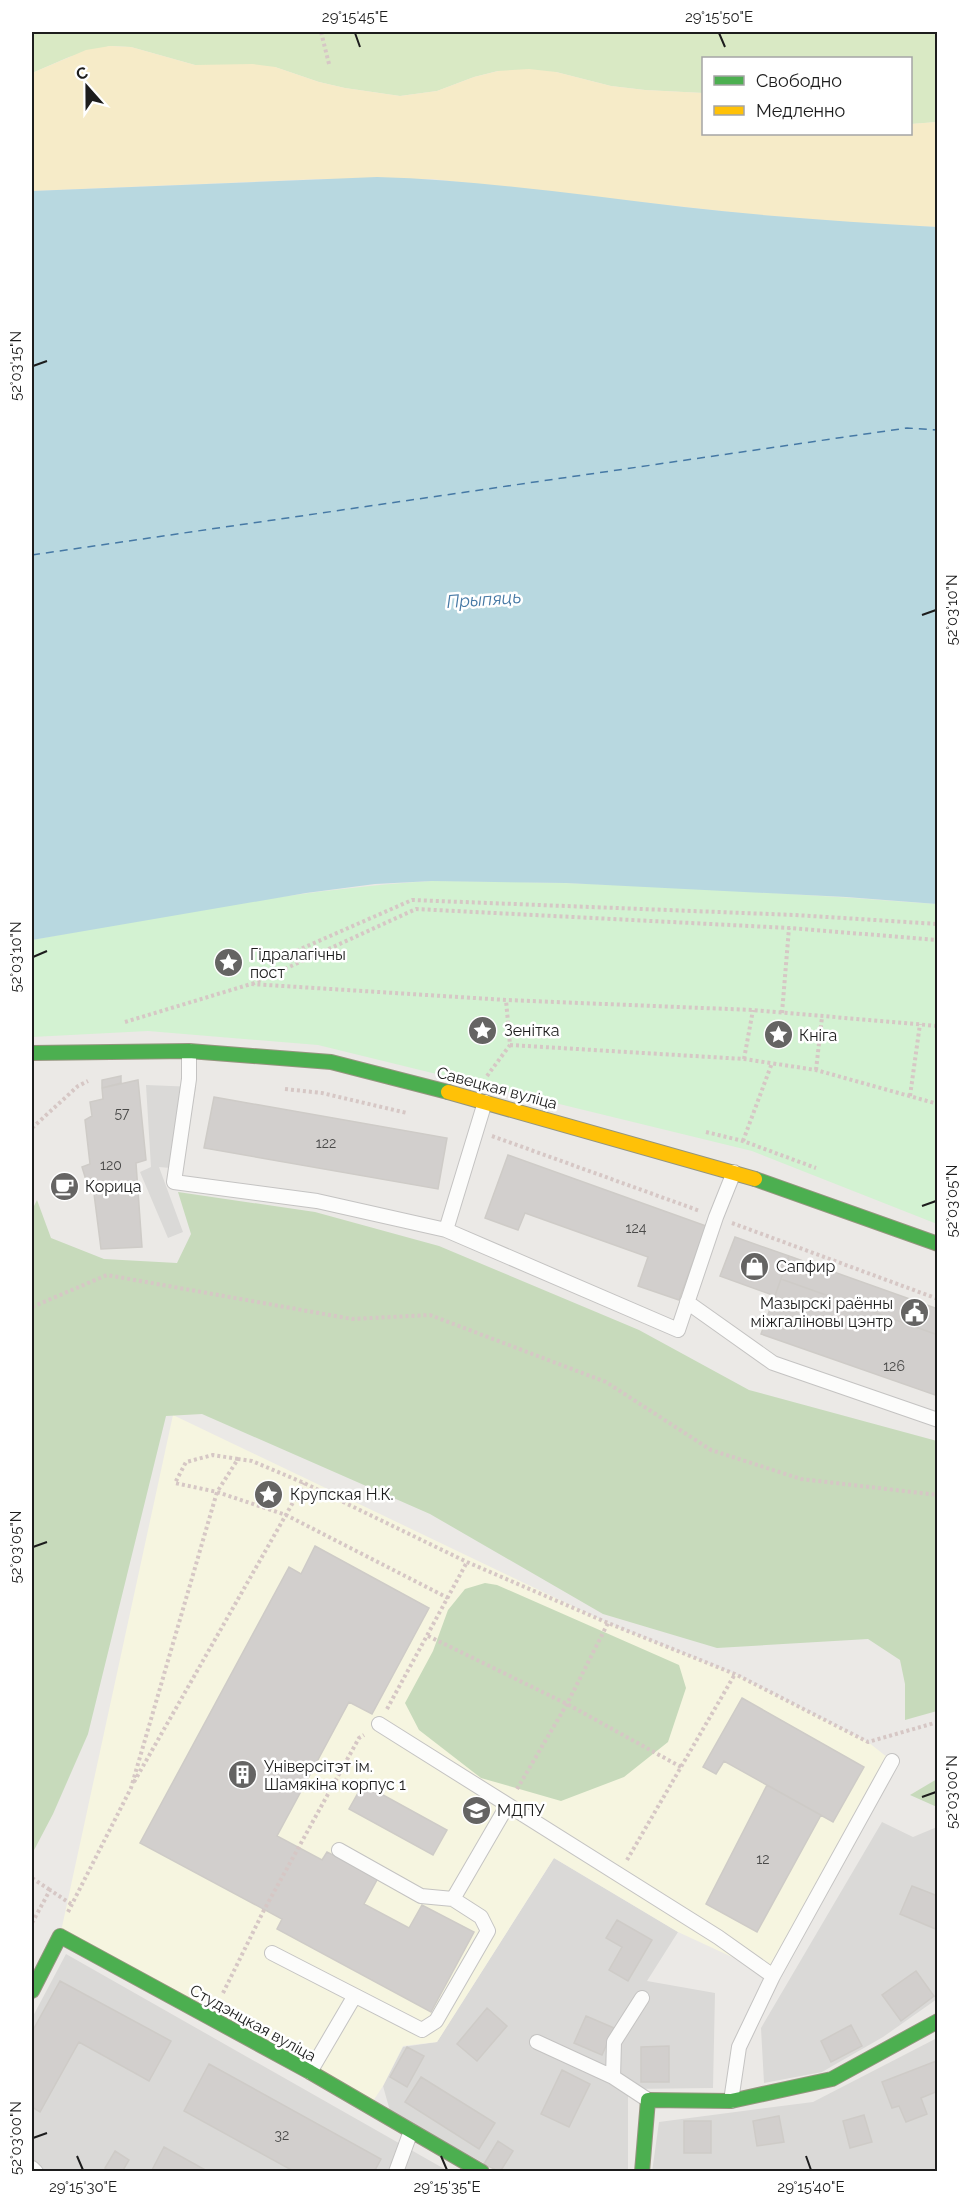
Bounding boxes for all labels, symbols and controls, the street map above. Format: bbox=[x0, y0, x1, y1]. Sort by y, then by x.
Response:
text: 29°15'45"E bbox=[322, 8, 388, 26]
text: 29°15'50"E bbox=[685, 8, 753, 26]
north arrow bbox=[57, 57, 117, 117]
legend bbox=[702, 57, 912, 135]
text: С bbox=[73, 63, 90, 84]
text: Свободно bbox=[756, 70, 842, 91]
text: Медленно bbox=[756, 100, 845, 121]
text: 52°03'15"N bbox=[7, 331, 25, 401]
text: 52°03'10"N bbox=[943, 574, 961, 646]
water label: Прыпяць bbox=[446, 586, 522, 612]
text: 52°03'10"N bbox=[7, 921, 25, 993]
place label: Гідралагічны пост bbox=[250, 945, 346, 982]
place icon: Гідралагічны пост bbox=[213, 947, 245, 979]
place icon: Зенітка bbox=[467, 1014, 499, 1046]
place icon: Кніга bbox=[762, 1019, 794, 1051]
place label: Зенітка bbox=[504, 1021, 560, 1040]
place label: Кніга bbox=[799, 1026, 837, 1045]
street label: Савецкая вуліца bbox=[435, 1063, 559, 1113]
house number: 57 bbox=[114, 1105, 130, 1121]
house number: 122 bbox=[316, 1135, 336, 1151]
house number: 120 bbox=[100, 1157, 122, 1173]
text: 52°03'05"N bbox=[943, 1165, 961, 1237]
cafe icon: Корица bbox=[48, 1170, 80, 1202]
place label: Корица bbox=[85, 1177, 142, 1196]
house number: 124 bbox=[626, 1220, 647, 1236]
shop icon: Сапфир bbox=[739, 1250, 771, 1282]
place label: Сапфир bbox=[776, 1257, 835, 1276]
place label: Мазырскі раённы міжгаліновы цэнтр bbox=[751, 1294, 893, 1331]
public building icon: Мазырскі раённы міжгаліновы цэнтр bbox=[898, 1296, 930, 1328]
house number: 126 bbox=[883, 1358, 905, 1374]
place icon: Крупская Н.К. bbox=[253, 1478, 285, 1510]
place label: Крупская Н.К. bbox=[290, 1485, 394, 1504]
text: 52°03'05"N bbox=[7, 1511, 25, 1583]
text: 52°03'00"N bbox=[943, 1755, 961, 1829]
place label: Універсітэт ім. Шамякіна корпус 1 bbox=[264, 1757, 406, 1794]
building icon: Універсітэт ім. Шамякіна корпус 1 bbox=[227, 1759, 259, 1791]
school or university icon: МДПУ bbox=[460, 1794, 492, 1826]
place label: МДПУ bbox=[497, 1801, 544, 1820]
house number: 12 bbox=[756, 1851, 770, 1867]
street label: Студэнцкая вуліца bbox=[187, 1980, 319, 2066]
text: 52°03'00"N bbox=[7, 2101, 25, 2175]
house number: 32 bbox=[275, 2127, 289, 2143]
text: 29°15'30"E bbox=[49, 2178, 117, 2196]
text: 29°15'35"E bbox=[413, 2178, 481, 2196]
text: 29°15'40"E bbox=[777, 2178, 845, 2196]

